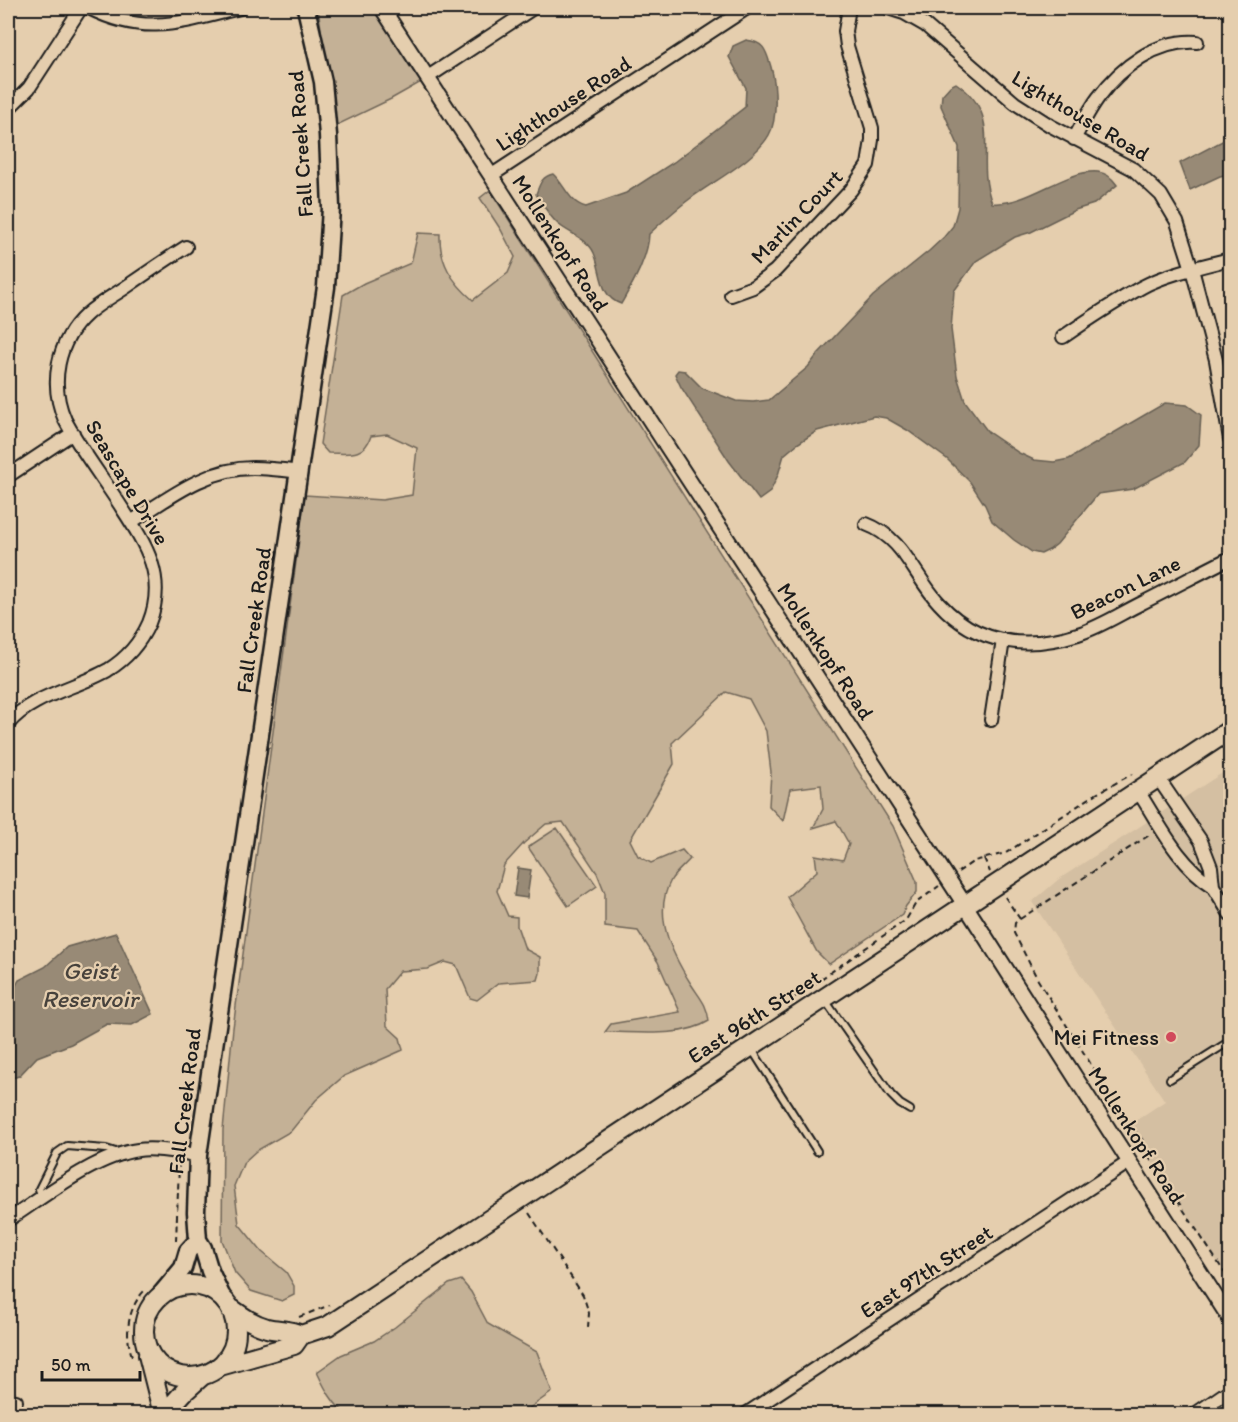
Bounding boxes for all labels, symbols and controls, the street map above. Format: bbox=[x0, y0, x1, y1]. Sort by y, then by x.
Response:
street label: Lighthouse Road bbox=[491, 50, 636, 157]
street label: Lighthouse Road bbox=[1007, 64, 1155, 167]
street label: Fall Creek Road bbox=[282, 69, 319, 218]
street label: Marlin Court bbox=[745, 163, 848, 269]
street label: Mollenkopf Road bbox=[506, 170, 615, 317]
street label: Seascape Drive bbox=[80, 415, 176, 550]
street label: Fall Creek Road bbox=[230, 545, 277, 695]
street label: Beacon Lane bbox=[1066, 549, 1185, 626]
street label: Mollenkopf Road bbox=[771, 578, 880, 725]
water label: Geist Reservoir bbox=[42, 956, 140, 1013]
street label: East 96th Street bbox=[683, 963, 826, 1069]
place label: Mei Fitness bbox=[1053, 1024, 1159, 1051]
street label: Fall Creek Road bbox=[162, 1026, 207, 1176]
marker: Mei Fitness bbox=[1164, 1030, 1178, 1044]
street label: Mollenkopf Road bbox=[1082, 1062, 1191, 1209]
street label: East 97th Street bbox=[855, 1219, 998, 1324]
scale bar bbox=[42, 1344, 140, 1382]
text: 50 m bbox=[51, 1354, 91, 1376]

